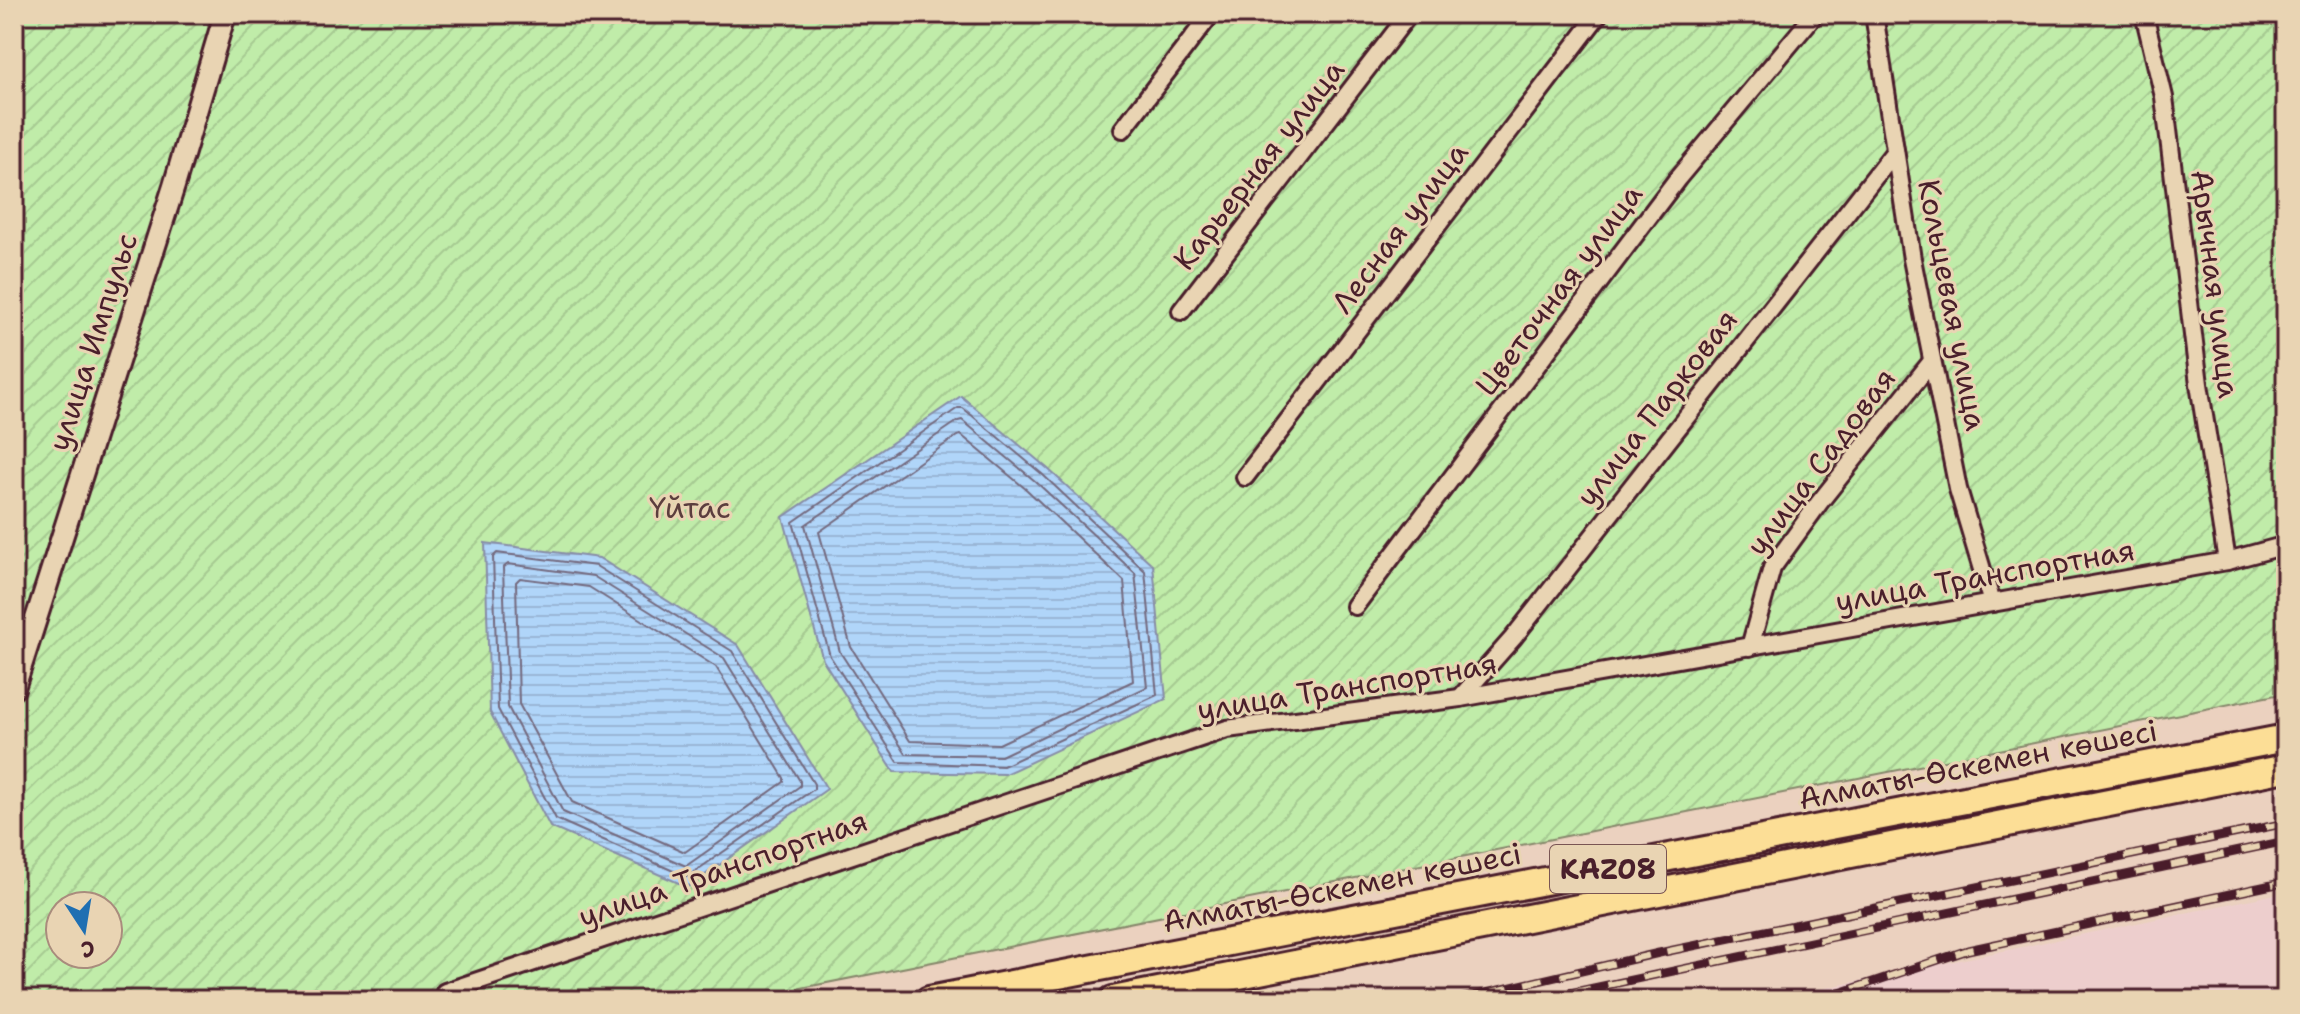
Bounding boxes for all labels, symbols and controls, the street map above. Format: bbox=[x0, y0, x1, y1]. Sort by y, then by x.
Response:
street label: Карьерная улица bbox=[1163, 51, 1354, 278]
street label: Лесная улица bbox=[1322, 133, 1478, 322]
street label: Арычная улица bbox=[2181, 167, 2250, 401]
street label: Цветочная улица bbox=[1465, 175, 1652, 404]
street label: Кольцевая улица bbox=[1908, 176, 1997, 434]
street label: улица Импульс bbox=[38, 228, 147, 456]
street label: улица Парковая bbox=[1566, 300, 1747, 515]
street label: улица Садовая bbox=[1736, 359, 1905, 564]
park label: Үйтас bbox=[649, 487, 731, 528]
street label: улица Транспортная bbox=[1832, 529, 2138, 622]
street label: улица Транспортная bbox=[1194, 643, 1500, 730]
street label: Алматы-Өскемен көшесі bbox=[1795, 710, 2161, 819]
street label: улица Транспортная bbox=[573, 800, 873, 937]
street label: Алматы-Өскемен көшесі bbox=[1159, 833, 1525, 942]
road number: KAZ08 bbox=[1550, 845, 1666, 893]
north arrow bbox=[44, 890, 124, 970]
text: С bbox=[78, 933, 98, 965]

